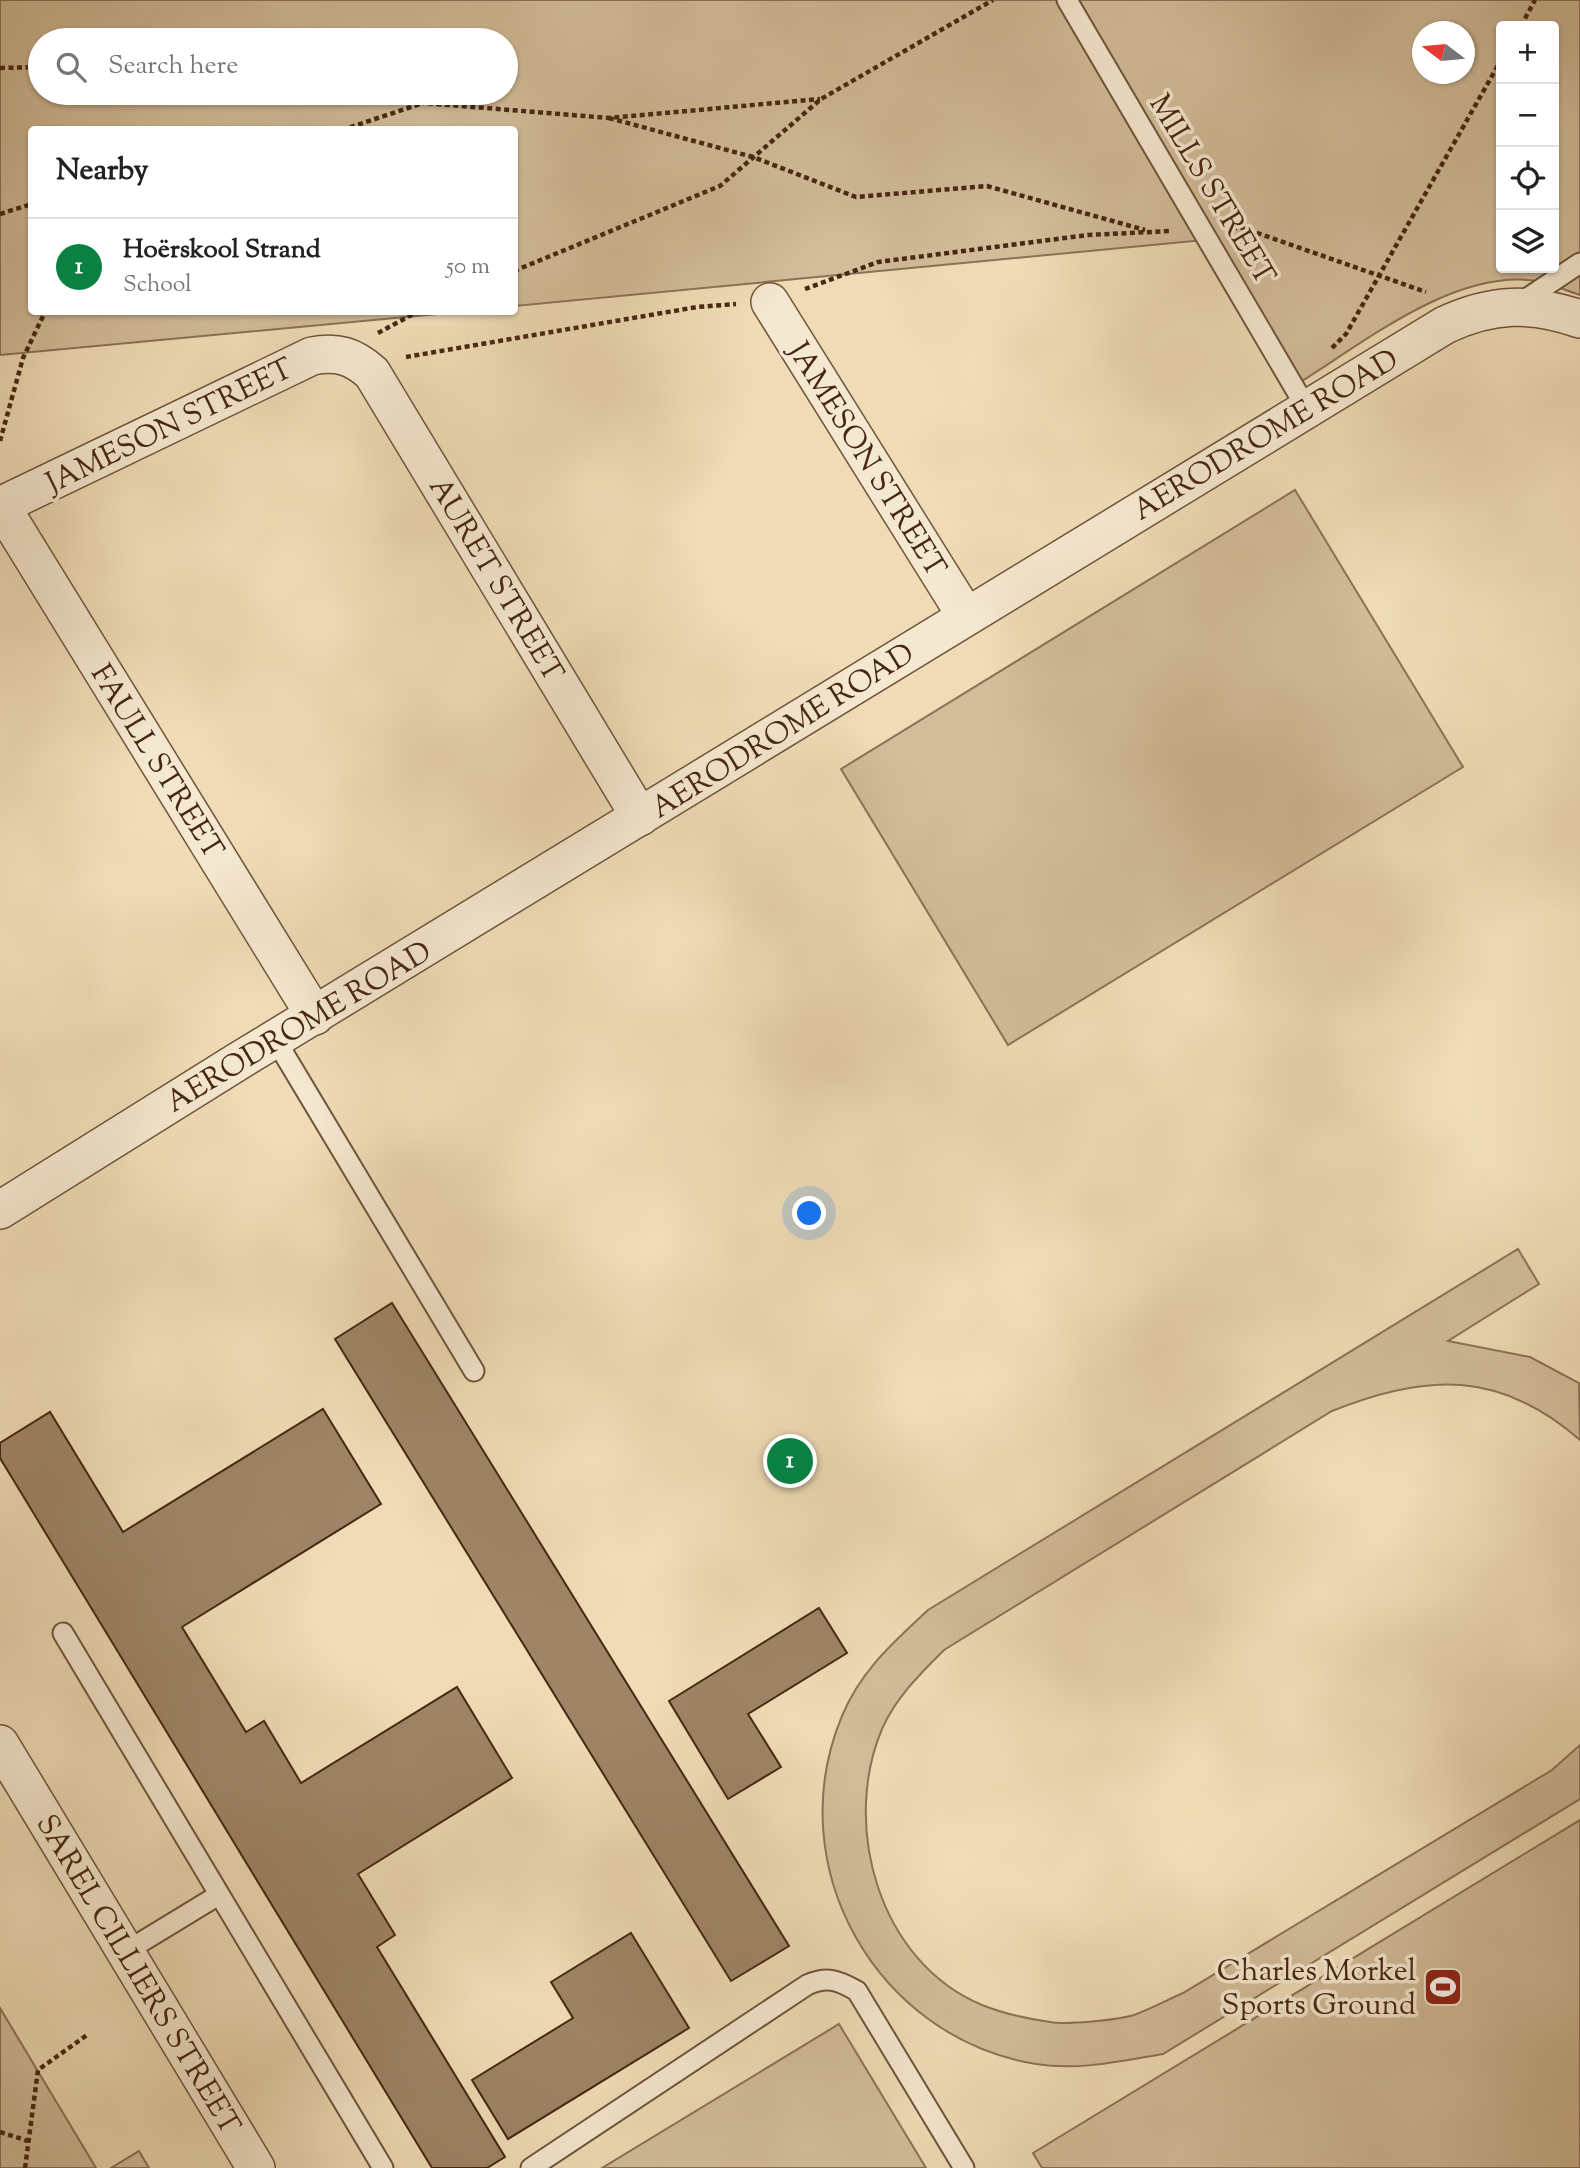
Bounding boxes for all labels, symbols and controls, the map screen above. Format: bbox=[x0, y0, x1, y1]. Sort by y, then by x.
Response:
north arrow bbox=[1412, 21, 1475, 84]
map controls bbox=[1496, 21, 1559, 273]
button: + bbox=[1496, 21, 1559, 84]
search box bbox=[28, 28, 518, 105]
icon: search bbox=[52, 48, 90, 86]
text: Search here bbox=[108, 48, 238, 85]
button: − bbox=[1496, 84, 1559, 147]
street label: MILLS STREET bbox=[1137, 87, 1285, 294]
button: locate bbox=[1496, 147, 1559, 210]
text: Nearby bbox=[56, 150, 148, 193]
button: layers bbox=[1496, 210, 1559, 273]
text: Hoërskool Strand bbox=[123, 232, 321, 269]
text: 1 bbox=[75, 251, 83, 284]
text: 50 m bbox=[446, 251, 490, 284]
text: School bbox=[123, 269, 192, 302]
street label: JAMESON STREET bbox=[775, 333, 956, 586]
street label: AERODROME ROAD bbox=[1125, 340, 1407, 533]
street label: JAMESON STREET bbox=[38, 349, 301, 507]
street label: AURET STREET bbox=[417, 470, 573, 691]
street label: AERODROME ROAD bbox=[643, 634, 923, 831]
street label: FAULL STREET bbox=[79, 657, 233, 868]
street label: AERODROME ROAD bbox=[158, 932, 440, 1125]
your location bbox=[792, 1196, 826, 1230]
pin: 1 bbox=[767, 1435, 813, 1487]
street label: SAREL CILLIERS STREET bbox=[24, 1807, 250, 2144]
place label: Charles Morkel Sports Ground bbox=[1217, 1951, 1416, 2028]
sports icon: Charles Morkel Sports Ground bbox=[1422, 1966, 1464, 2008]

